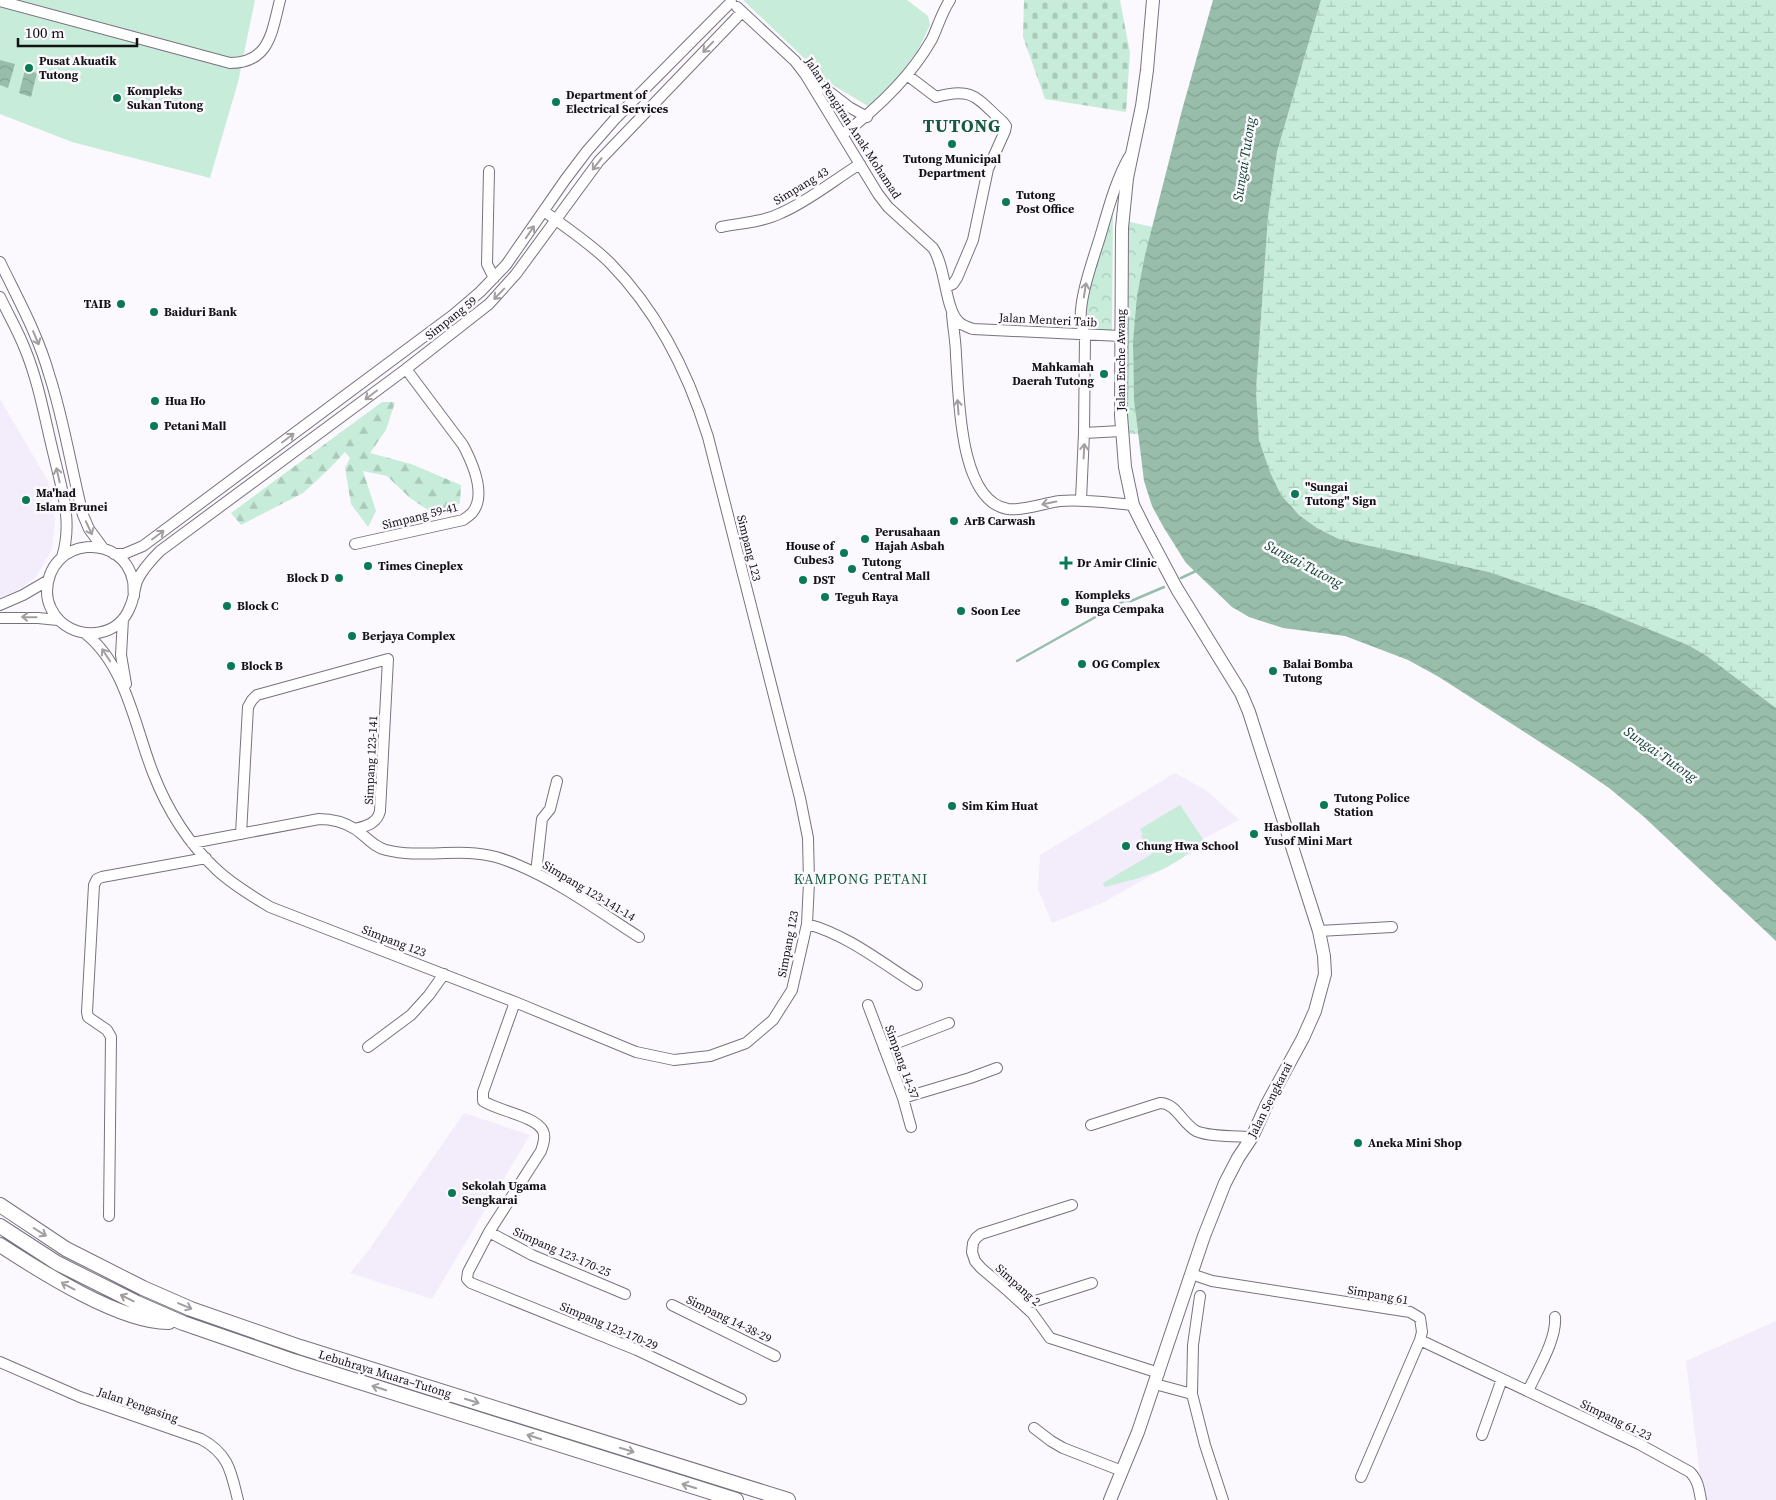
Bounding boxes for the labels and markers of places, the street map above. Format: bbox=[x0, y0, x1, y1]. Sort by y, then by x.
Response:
place label: Pusat Akuatik Tutong bbox=[39, 53, 117, 83]
marker: Pusat Akuatik Tutong bbox=[23, 62, 35, 74]
place label: Kompleks Sukan Tutong bbox=[127, 83, 204, 113]
place label: Department of Electrical Services bbox=[566, 87, 669, 117]
marker: Kompleks Sukan Tutong bbox=[111, 92, 123, 104]
marker: Department of Electrical Services bbox=[550, 96, 562, 108]
marker: Tutong Municipal Department bbox=[946, 138, 958, 150]
place label: Tutong Municipal Department bbox=[903, 151, 1001, 181]
place label: Tutong Post Office bbox=[1016, 187, 1074, 217]
marker: Tutong Post Office bbox=[1000, 196, 1012, 208]
place label: TAIB bbox=[84, 296, 111, 312]
marker: TAIB bbox=[115, 298, 127, 310]
place label: Baiduri Bank bbox=[164, 304, 238, 320]
marker: Baiduri Bank bbox=[148, 306, 160, 318]
place label: Mahkamah Daerah Tutong bbox=[1012, 359, 1095, 389]
marker: Mahkamah Daerah Tutong bbox=[1098, 368, 1110, 380]
place label: Hua Ho bbox=[165, 393, 206, 409]
marker: Hua Ho bbox=[149, 395, 161, 407]
place label: Petani Mall bbox=[164, 418, 227, 434]
marker: Petani Mall bbox=[148, 420, 160, 432]
place label: "Sungai Tutong" Sign bbox=[1305, 479, 1377, 509]
place label: Ma'had Islam Brunei bbox=[36, 485, 108, 515]
marker: "Sungai Tutong" Sign bbox=[1289, 488, 1301, 500]
marker: Ma'had Islam Brunei bbox=[20, 494, 32, 506]
place label: ArB Carwash bbox=[964, 513, 1036, 529]
marker: ArB Carwash bbox=[948, 515, 960, 527]
place label: Perusahaan Hajah Asbah bbox=[875, 524, 945, 554]
marker: Perusahaan Hajah Asbah bbox=[859, 533, 871, 545]
place label: House of Cubes3 bbox=[786, 538, 836, 568]
marker: House of Cubes3 bbox=[838, 547, 850, 559]
place label: Tutong Central Mall bbox=[862, 554, 930, 584]
place label: Dr Amir Clinic bbox=[1077, 555, 1157, 571]
marker: Dr Amir Clinic bbox=[1059, 556, 1073, 570]
place label: Times Cineplex bbox=[378, 558, 464, 574]
marker: Times Cineplex bbox=[362, 560, 374, 572]
marker: Tutong Central Mall bbox=[846, 563, 858, 575]
place label: Block D bbox=[287, 570, 330, 586]
marker: Block D bbox=[333, 572, 345, 584]
place label: DST bbox=[813, 572, 836, 588]
marker: DST bbox=[797, 574, 809, 586]
place label: Kompleks Bunga Cempaka bbox=[1075, 587, 1165, 617]
place label: Teguh Raya bbox=[835, 589, 899, 605]
marker: Teguh Raya bbox=[819, 591, 831, 603]
marker: Kompleks Bunga Cempaka bbox=[1059, 596, 1071, 608]
place label: Block C bbox=[237, 598, 279, 614]
marker: Block C bbox=[221, 600, 233, 612]
place label: Soon Lee bbox=[971, 603, 1021, 619]
marker: Soon Lee bbox=[955, 605, 967, 617]
place label: Berjaya Complex bbox=[362, 628, 456, 644]
marker: Berjaya Complex bbox=[346, 630, 358, 642]
place label: OG Complex bbox=[1092, 656, 1161, 672]
place label: Balai Bomba Tutong bbox=[1283, 656, 1353, 686]
place label: Block B bbox=[241, 658, 283, 674]
marker: OG Complex bbox=[1076, 658, 1088, 670]
marker: Block B bbox=[225, 660, 237, 672]
marker: Balai Bomba Tutong bbox=[1267, 665, 1279, 677]
place label: Tutong Police Station bbox=[1334, 790, 1410, 820]
place label: Sim Kim Huat bbox=[962, 798, 1039, 814]
marker: Tutong Police Station bbox=[1318, 799, 1330, 811]
marker: Sim Kim Huat bbox=[946, 800, 958, 812]
place label: Hasbollah Yusof Mini Mart bbox=[1264, 819, 1353, 849]
marker: Hasbollah Yusof Mini Mart bbox=[1248, 828, 1260, 840]
place label: Chung Hwa School bbox=[1136, 838, 1239, 854]
marker: Chung Hwa School bbox=[1120, 840, 1132, 852]
place label: Aneka Mini Shop bbox=[1368, 1135, 1462, 1151]
marker: Aneka Mini Shop bbox=[1352, 1137, 1364, 1149]
place label: Sekolah Ugama Sengkarai bbox=[462, 1178, 547, 1208]
marker: Sekolah Ugama Sengkarai bbox=[446, 1187, 458, 1199]

